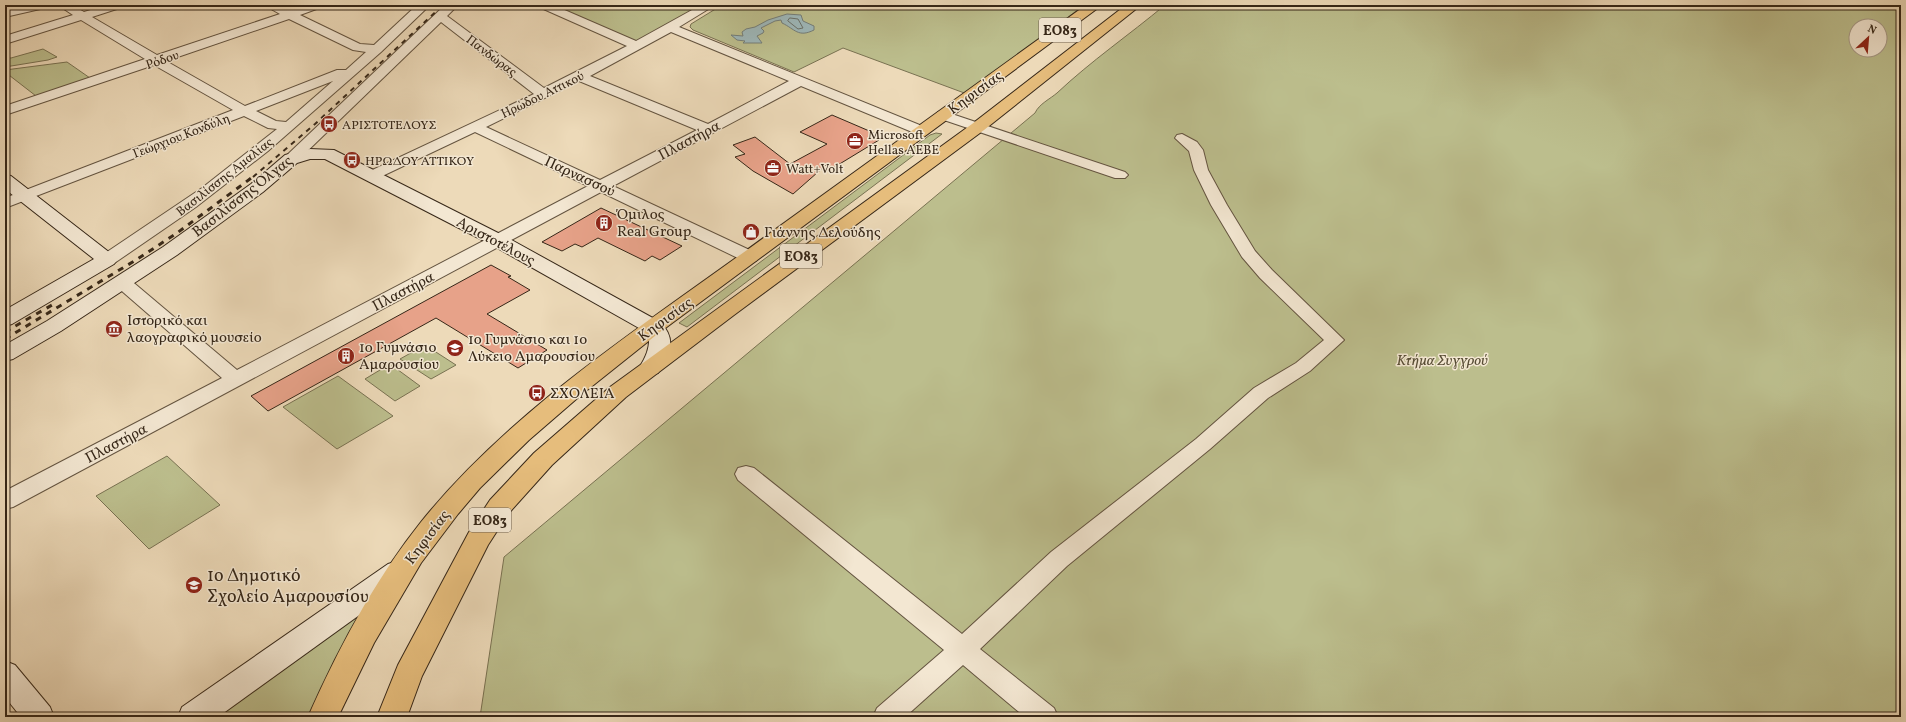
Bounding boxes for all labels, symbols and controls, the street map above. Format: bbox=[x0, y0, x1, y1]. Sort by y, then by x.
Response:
road number: ΕΟ83 bbox=[1039, 18, 1081, 42]
north arrow bbox=[1848, 18, 1888, 58]
text: N bbox=[1865, 22, 1879, 39]
street label: Πανδώρας bbox=[462, 31, 520, 82]
street label: Ρόδου bbox=[144, 47, 182, 75]
street label: Κηφισίας bbox=[944, 66, 1008, 120]
street label: Ηρώδου Αττικού bbox=[498, 68, 588, 124]
street label: Γεώργιου Κονδύλη bbox=[131, 110, 233, 164]
bus stop icon: ΑΡΙΣΤΟΤΕΛΟΥΣ bbox=[319, 114, 339, 134]
street label: Πλαστήρα bbox=[655, 116, 724, 166]
place label: ΑΡΙΣΤΟΤΕΛΟΥΣ bbox=[342, 117, 436, 135]
place label: Microsoft Hellas AEBE bbox=[868, 127, 939, 160]
office icon: Microsoft Hellas AEBE bbox=[845, 131, 865, 151]
street label: Βασιλίσσης Αμαλίας bbox=[173, 134, 278, 221]
bus stop icon: ΗΡΩΔΟΥ ΑΤΤΙΚΟΥ bbox=[342, 150, 362, 170]
street label: Βασιλίσσης Όλγας bbox=[188, 151, 298, 243]
street label: Παρνασσού bbox=[540, 152, 618, 203]
place label: ΗΡΩΔΟΥ ΑΤΤΙΚΟΥ bbox=[365, 153, 474, 171]
office icon: Watt+Volt bbox=[763, 158, 783, 178]
place label: Watt+Volt bbox=[786, 161, 844, 179]
place label: Όμιλος Real Group bbox=[616, 205, 691, 243]
street label: Αριστοτέλους bbox=[452, 213, 539, 272]
building icon: Όμιλος Real Group bbox=[594, 213, 614, 233]
shop icon: Γιάννης Δελούδης bbox=[741, 222, 761, 242]
place label: Γιάννης Δελούδης bbox=[764, 223, 881, 244]
road number: ΕΟ83 bbox=[780, 244, 822, 268]
street label: Πλαστήρα bbox=[369, 267, 438, 317]
street label: Κηφισίας bbox=[634, 293, 698, 347]
place label: Ιστορικό και λαογραφικό μουσείο bbox=[127, 311, 262, 349]
museum icon: Ιστορικό και λαογραφικό μουσείο bbox=[104, 319, 124, 339]
place label: 1ο Γυμνάσιο και 1ο Λύκειο Αμαρουσίου bbox=[468, 330, 595, 368]
place label: 1ο Γυμνάσιο Αμαρουσίου bbox=[359, 338, 439, 376]
school or university icon: 1ο Γυμνάσιο και 1ο Λύκειο Αμαρουσίου bbox=[445, 338, 465, 358]
building icon: 1ο Γυμνάσιο Αμαρουσίου bbox=[336, 346, 356, 366]
park label: Κτήμα Συγγρού bbox=[1397, 351, 1488, 372]
bus stop icon: ΣΧΟΛΕΙΑ bbox=[527, 383, 547, 403]
place label: ΣΧΟΛΕΙΑ bbox=[550, 384, 615, 405]
street label: Πλαστήρα bbox=[82, 419, 151, 469]
street label: Κηφισίας bbox=[401, 506, 456, 570]
road number: ΕΟ83 bbox=[469, 508, 511, 532]
place label: 1ο Δημοτικό Σχολείο Αμαρουσίου bbox=[207, 564, 369, 610]
school or university icon: 1ο Δημοτικό Σχολείο Αμαρουσίου bbox=[184, 575, 204, 595]

